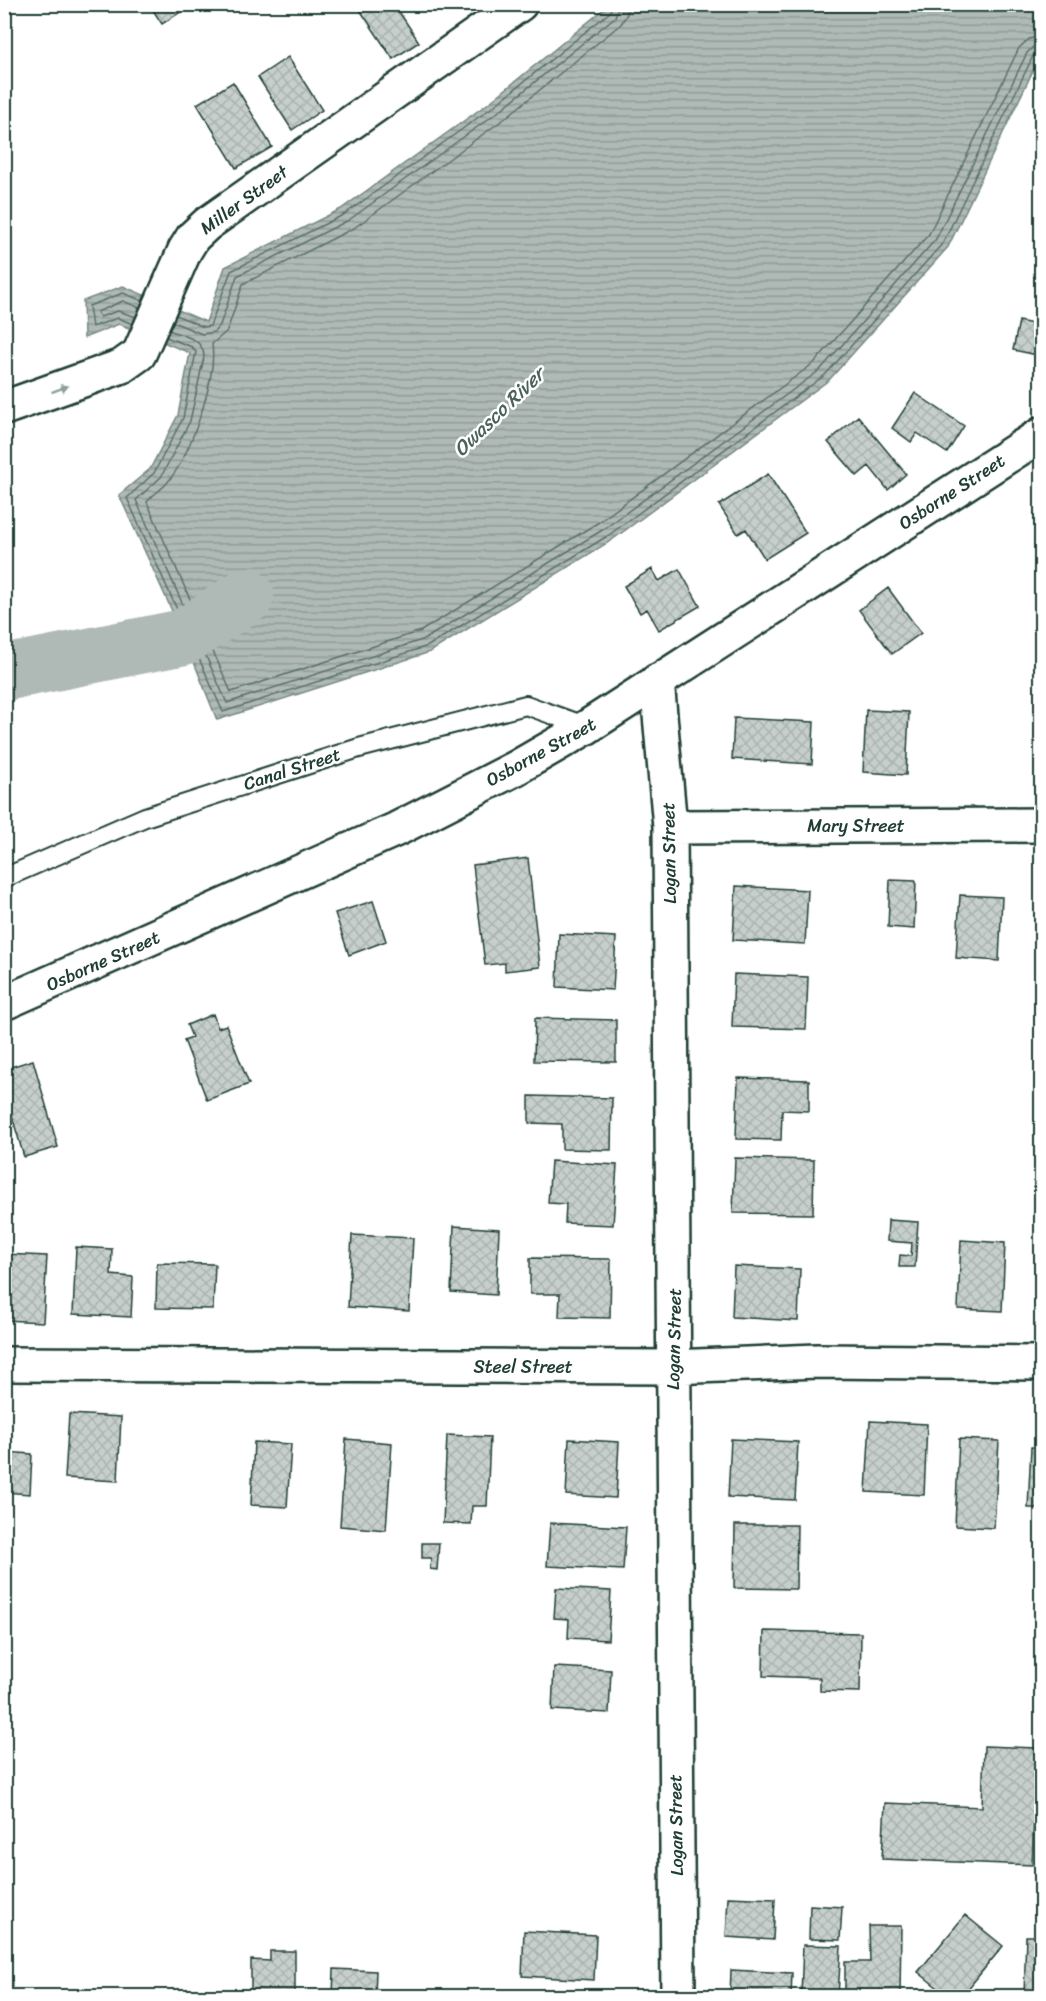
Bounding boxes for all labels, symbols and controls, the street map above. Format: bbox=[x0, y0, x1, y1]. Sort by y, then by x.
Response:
street label: Miller Street bbox=[193, 156, 296, 243]
water label: Owasco River bbox=[445, 356, 556, 465]
one-way arrow bbox=[51, 383, 69, 393]
street label: Osborne Street bbox=[892, 445, 1012, 539]
street label: Osborne Street bbox=[480, 708, 602, 796]
street label: Canal Street bbox=[239, 738, 345, 800]
street label: Logan Street bbox=[652, 802, 686, 904]
street label: Mary Street bbox=[807, 810, 905, 842]
street label: Osborne Street bbox=[41, 922, 165, 1000]
street label: Logan Street bbox=[657, 1288, 691, 1390]
street label: Steel Street bbox=[473, 1351, 573, 1383]
street label: Logan Street bbox=[659, 1774, 693, 1876]

